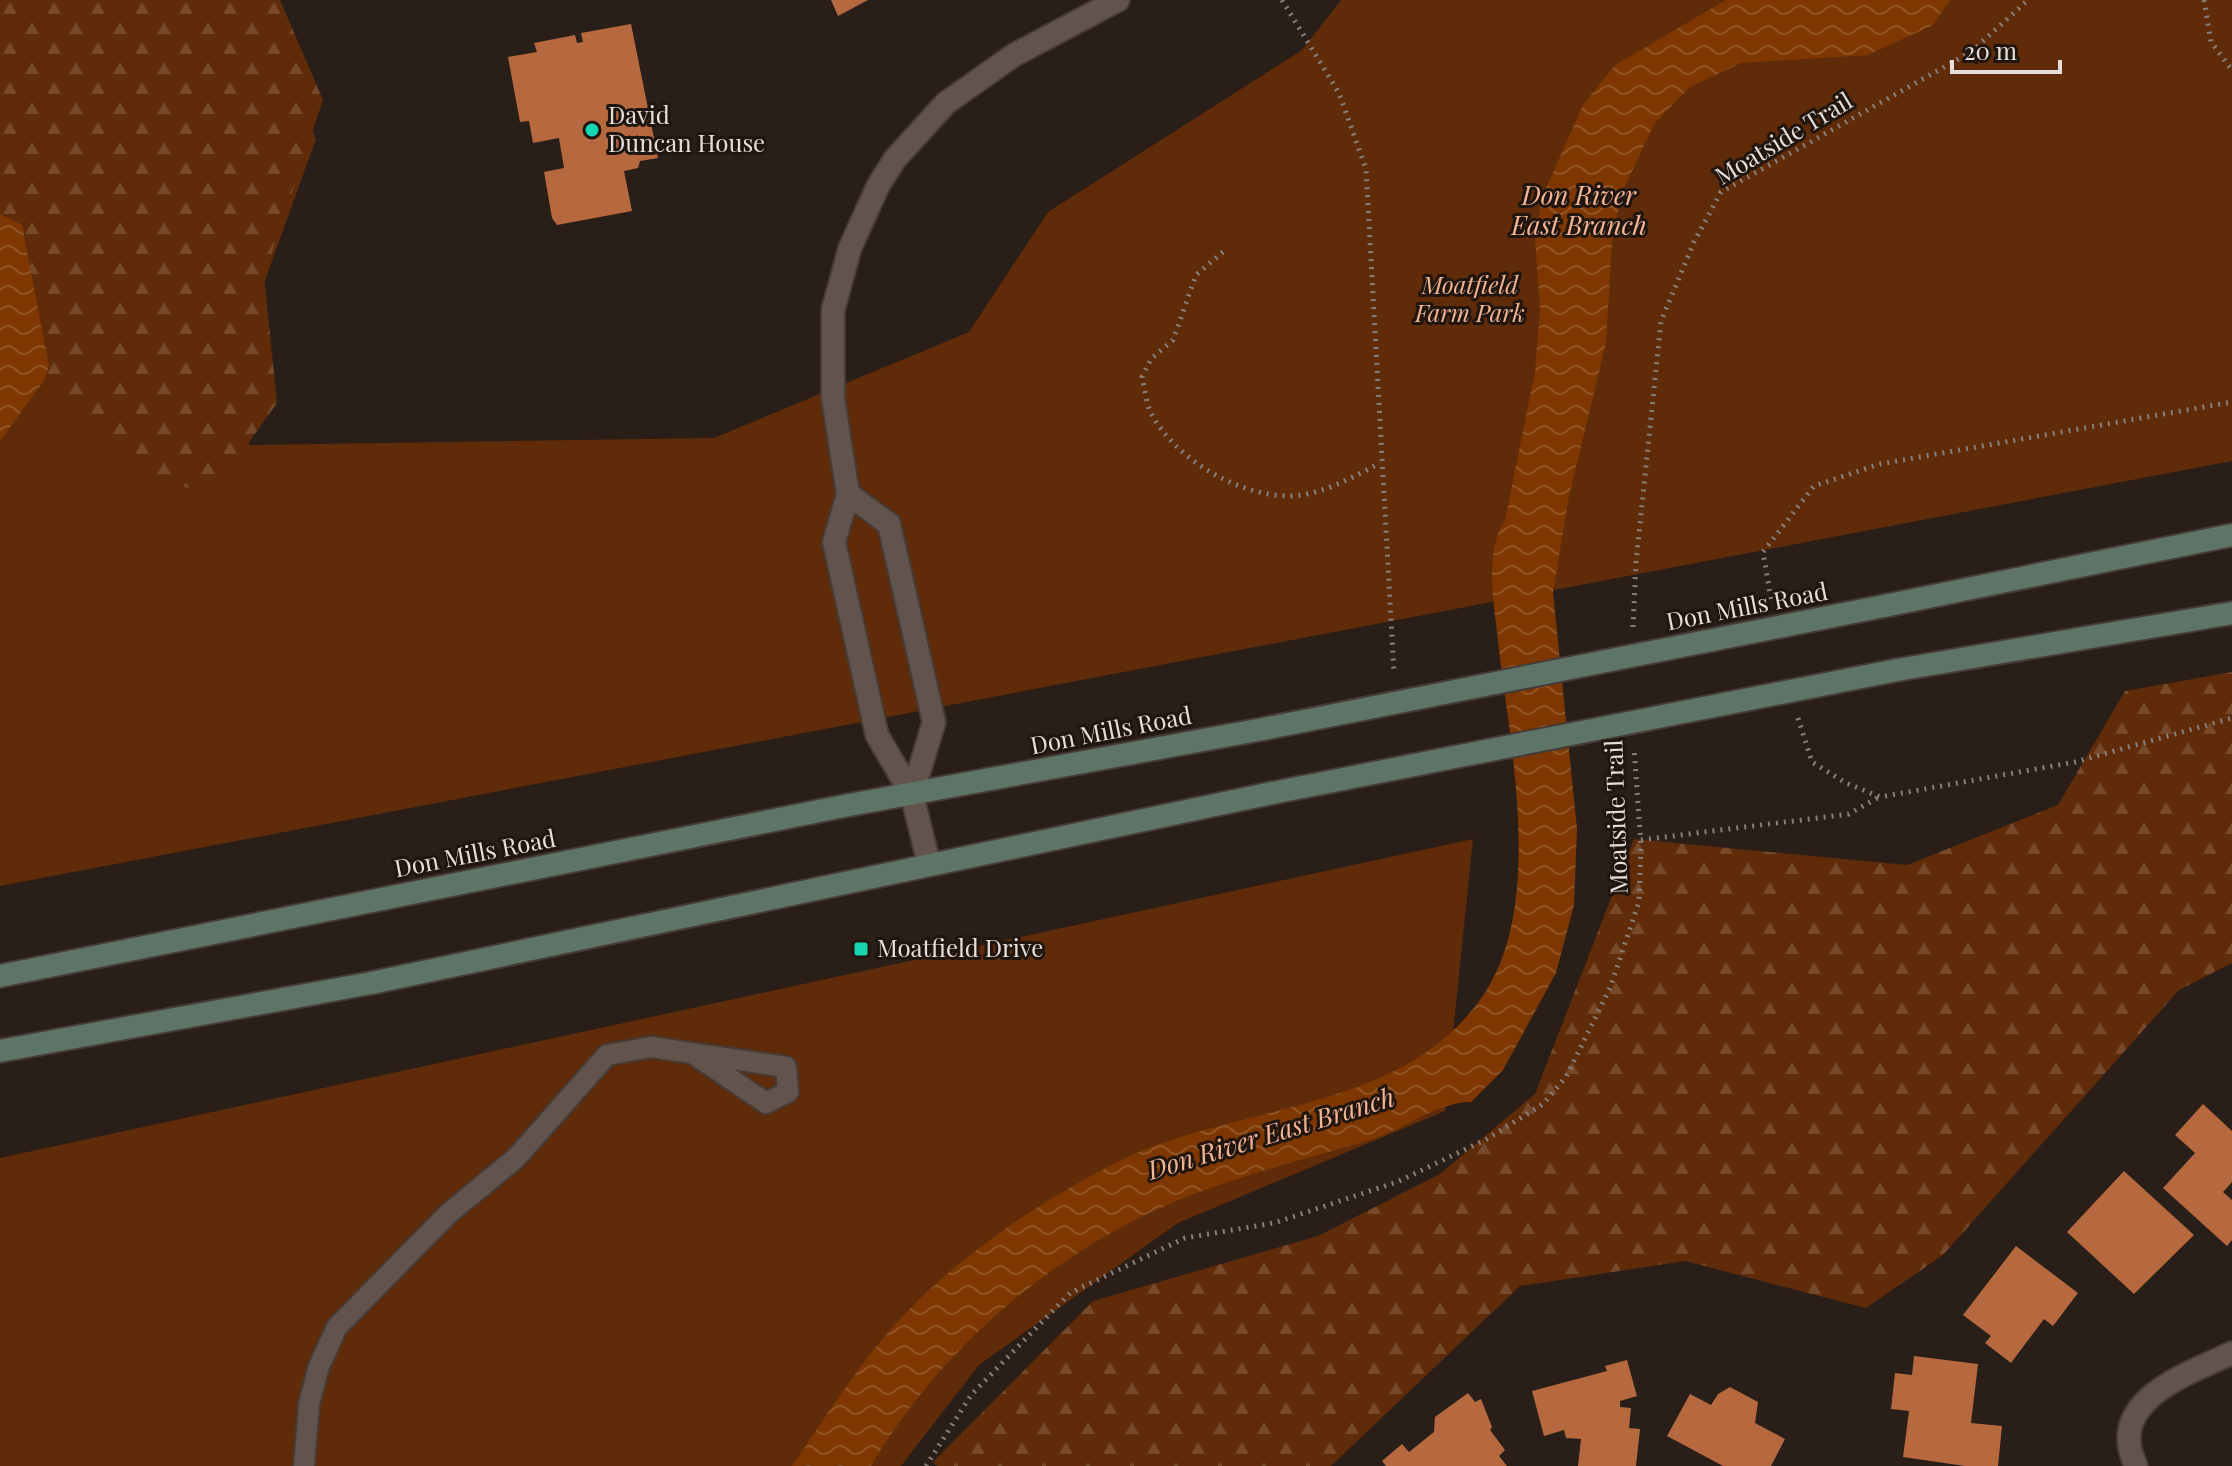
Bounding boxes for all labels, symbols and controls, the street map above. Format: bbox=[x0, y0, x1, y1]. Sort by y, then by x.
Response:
scale bar bbox=[1952, 24, 2060, 74]
text: 20 m bbox=[1964, 34, 2017, 66]
street label: Moatside Trail bbox=[1708, 84, 1858, 191]
place label: David Duncan House bbox=[608, 98, 765, 158]
marker: David Duncan House bbox=[583, 121, 601, 139]
water label: Don River East Branch bbox=[1510, 177, 1647, 242]
park label: Moatfield Farm Park bbox=[1414, 268, 1525, 328]
street label: Don Mills Road bbox=[1663, 574, 1830, 636]
street label: Don Mills Road bbox=[1027, 698, 1194, 760]
street label: Moatside Trail bbox=[1596, 739, 1634, 895]
street label: Don Mills Road bbox=[391, 821, 558, 883]
place label: Moatfield Drive bbox=[877, 931, 1043, 963]
marker: Moatfield Drive bbox=[852, 940, 870, 958]
water label: Don River East Branch bbox=[1142, 1078, 1398, 1187]

